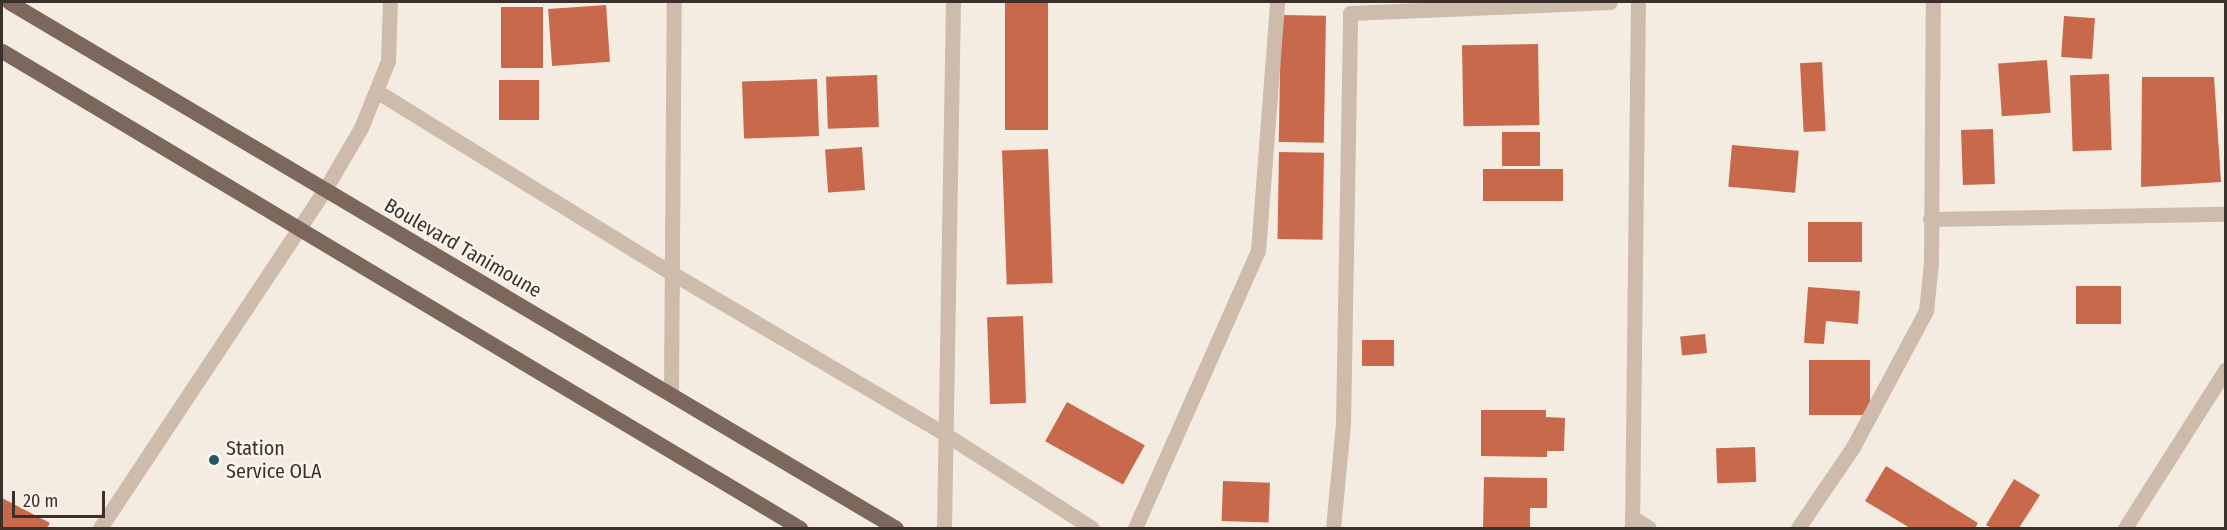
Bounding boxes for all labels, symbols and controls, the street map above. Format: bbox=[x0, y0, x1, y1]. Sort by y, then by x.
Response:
street label: Boulevard Tanimoune bbox=[380, 193, 546, 303]
place label: Station Service OLA bbox=[226, 436, 321, 483]
marker: Station Service OLA bbox=[207, 453, 221, 467]
scale bar bbox=[15, 479, 108, 517]
text: 20 m bbox=[23, 490, 58, 512]

